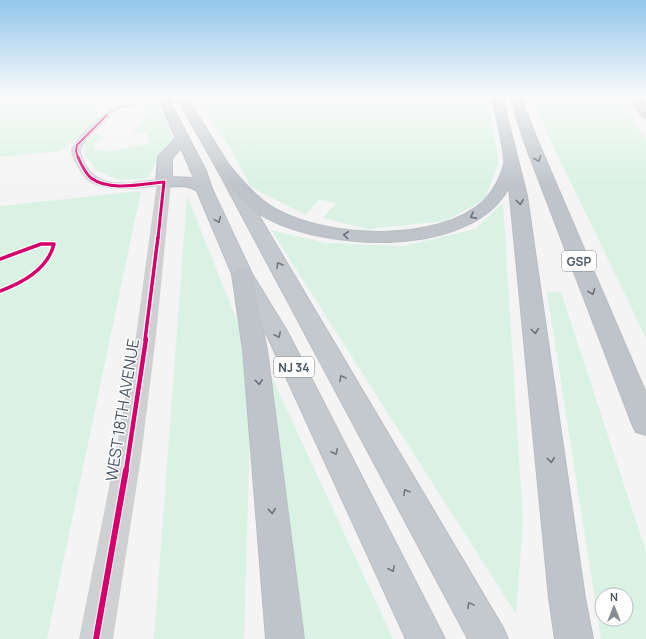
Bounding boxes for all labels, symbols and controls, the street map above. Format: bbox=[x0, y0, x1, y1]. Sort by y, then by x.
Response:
one-way arrow bbox=[533, 154, 541, 162]
one-way arrow bbox=[515, 199, 524, 205]
one-way arrow bbox=[469, 212, 477, 219]
one-way arrow bbox=[214, 217, 222, 224]
one-way arrow bbox=[343, 231, 349, 240]
road number: GSP bbox=[562, 251, 596, 271]
one-way arrow bbox=[276, 262, 283, 269]
one-way arrow bbox=[587, 288, 595, 296]
one-way arrow bbox=[530, 328, 539, 334]
one-way arrow bbox=[273, 331, 281, 339]
street label: WEST 18TH AVENUE bbox=[100, 337, 144, 483]
road number: NJ 34 bbox=[274, 357, 314, 377]
one-way arrow bbox=[340, 375, 347, 383]
one-way arrow bbox=[254, 379, 263, 385]
one-way arrow bbox=[330, 448, 338, 456]
one-way arrow bbox=[546, 457, 555, 463]
one-way arrow bbox=[404, 489, 411, 496]
one-way arrow bbox=[267, 508, 276, 514]
one-way arrow bbox=[387, 565, 395, 573]
north arrow bbox=[594, 587, 634, 627]
text: N bbox=[610, 589, 618, 604]
one-way arrow bbox=[467, 602, 475, 609]

